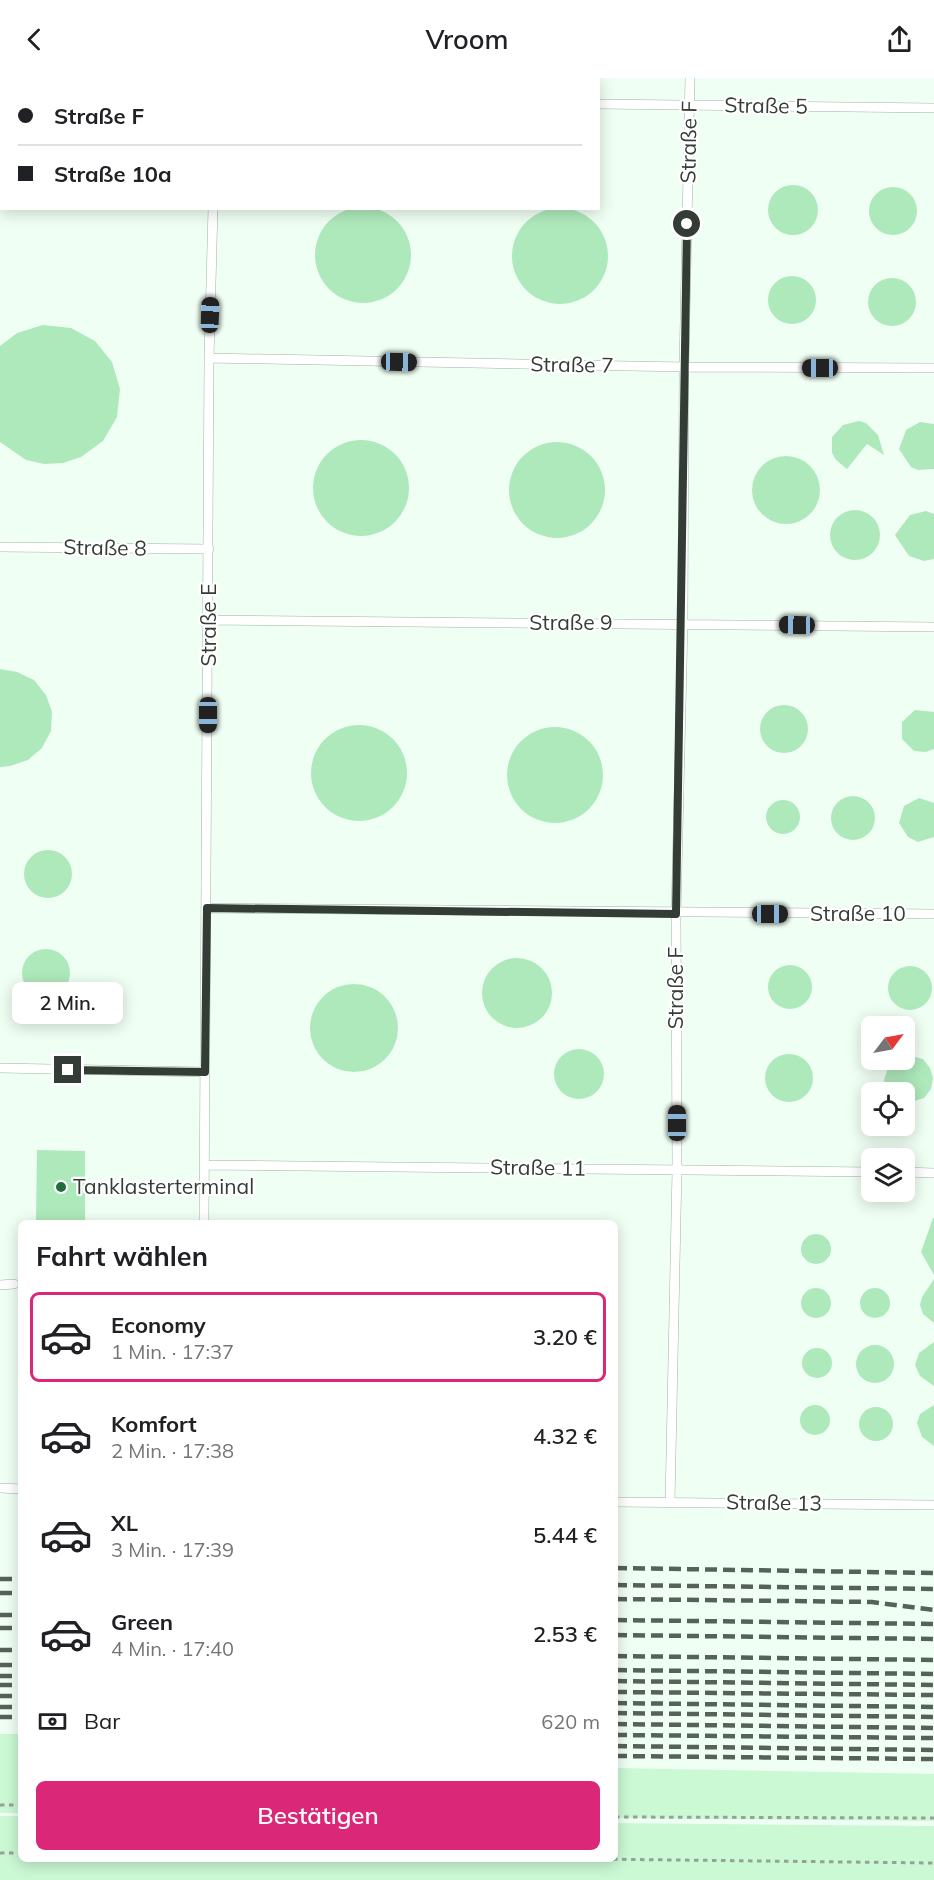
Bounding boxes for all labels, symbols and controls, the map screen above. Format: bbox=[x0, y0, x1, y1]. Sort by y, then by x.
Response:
text: Vroom bbox=[426, 22, 508, 56]
icon: back bbox=[18, 23, 51, 56]
icon: share bbox=[883, 23, 916, 56]
street label: Straße 5 bbox=[724, 91, 808, 119]
street label: Straße F bbox=[674, 100, 702, 183]
text: Straße F bbox=[54, 102, 144, 130]
text: Straße 10a bbox=[54, 160, 172, 188]
route start bbox=[673, 210, 700, 237]
car bbox=[200, 297, 220, 333]
street label: Straße 7 bbox=[530, 350, 614, 378]
car bbox=[381, 353, 417, 371]
car bbox=[802, 359, 838, 377]
street label: Straße 8 bbox=[63, 533, 147, 561]
street label: Straße E bbox=[195, 583, 221, 667]
street label: Straße 9 bbox=[529, 609, 613, 635]
car bbox=[779, 616, 815, 634]
car bbox=[199, 697, 217, 733]
street label: Straße 10 bbox=[810, 900, 906, 926]
car bbox=[752, 905, 788, 923]
street label: Straße F bbox=[662, 947, 688, 1029]
callout: 2 Min. bbox=[13, 983, 124, 1025]
text: 2 Min. bbox=[39, 990, 96, 1015]
north arrow bbox=[861, 1016, 915, 1070]
map controls bbox=[861, 1016, 915, 1202]
route end bbox=[54, 1056, 81, 1083]
button: locate bbox=[861, 1082, 915, 1136]
car bbox=[668, 1105, 686, 1141]
button: layers bbox=[861, 1148, 915, 1202]
street label: Straße 11 bbox=[490, 1153, 586, 1181]
place label: Tanklasterterminal bbox=[73, 1173, 254, 1199]
marker: Tanklasterterminal bbox=[54, 1180, 68, 1194]
text: Fahrt wählen bbox=[36, 1239, 208, 1273]
icon: car bbox=[39, 1310, 93, 1364]
text: Economy bbox=[111, 1311, 206, 1339]
text: 3.20 € bbox=[533, 1323, 597, 1351]
text: 1 Min. · 17:37 bbox=[111, 1339, 234, 1364]
icon: car bbox=[39, 1409, 93, 1463]
text: Komfort bbox=[111, 1410, 197, 1438]
text: 4.32 € bbox=[533, 1422, 597, 1450]
text: 2 Min. · 17:38 bbox=[111, 1438, 234, 1463]
street label: Straße 13 bbox=[726, 1488, 822, 1516]
icon: car bbox=[39, 1508, 93, 1562]
text: XL bbox=[111, 1509, 138, 1537]
text: 5.44 € bbox=[533, 1521, 597, 1549]
text: 3 Min. · 17:39 bbox=[111, 1537, 234, 1562]
icon: car bbox=[39, 1607, 93, 1661]
text: Green bbox=[111, 1608, 173, 1636]
text: 2.53 € bbox=[533, 1620, 597, 1648]
text: 4 Min. · 17:40 bbox=[111, 1636, 234, 1661]
icon: cash bbox=[36, 1705, 69, 1738]
text: Bar bbox=[84, 1707, 120, 1735]
text: 620 m bbox=[541, 1709, 600, 1734]
button: Bestätigen bbox=[36, 1781, 600, 1850]

